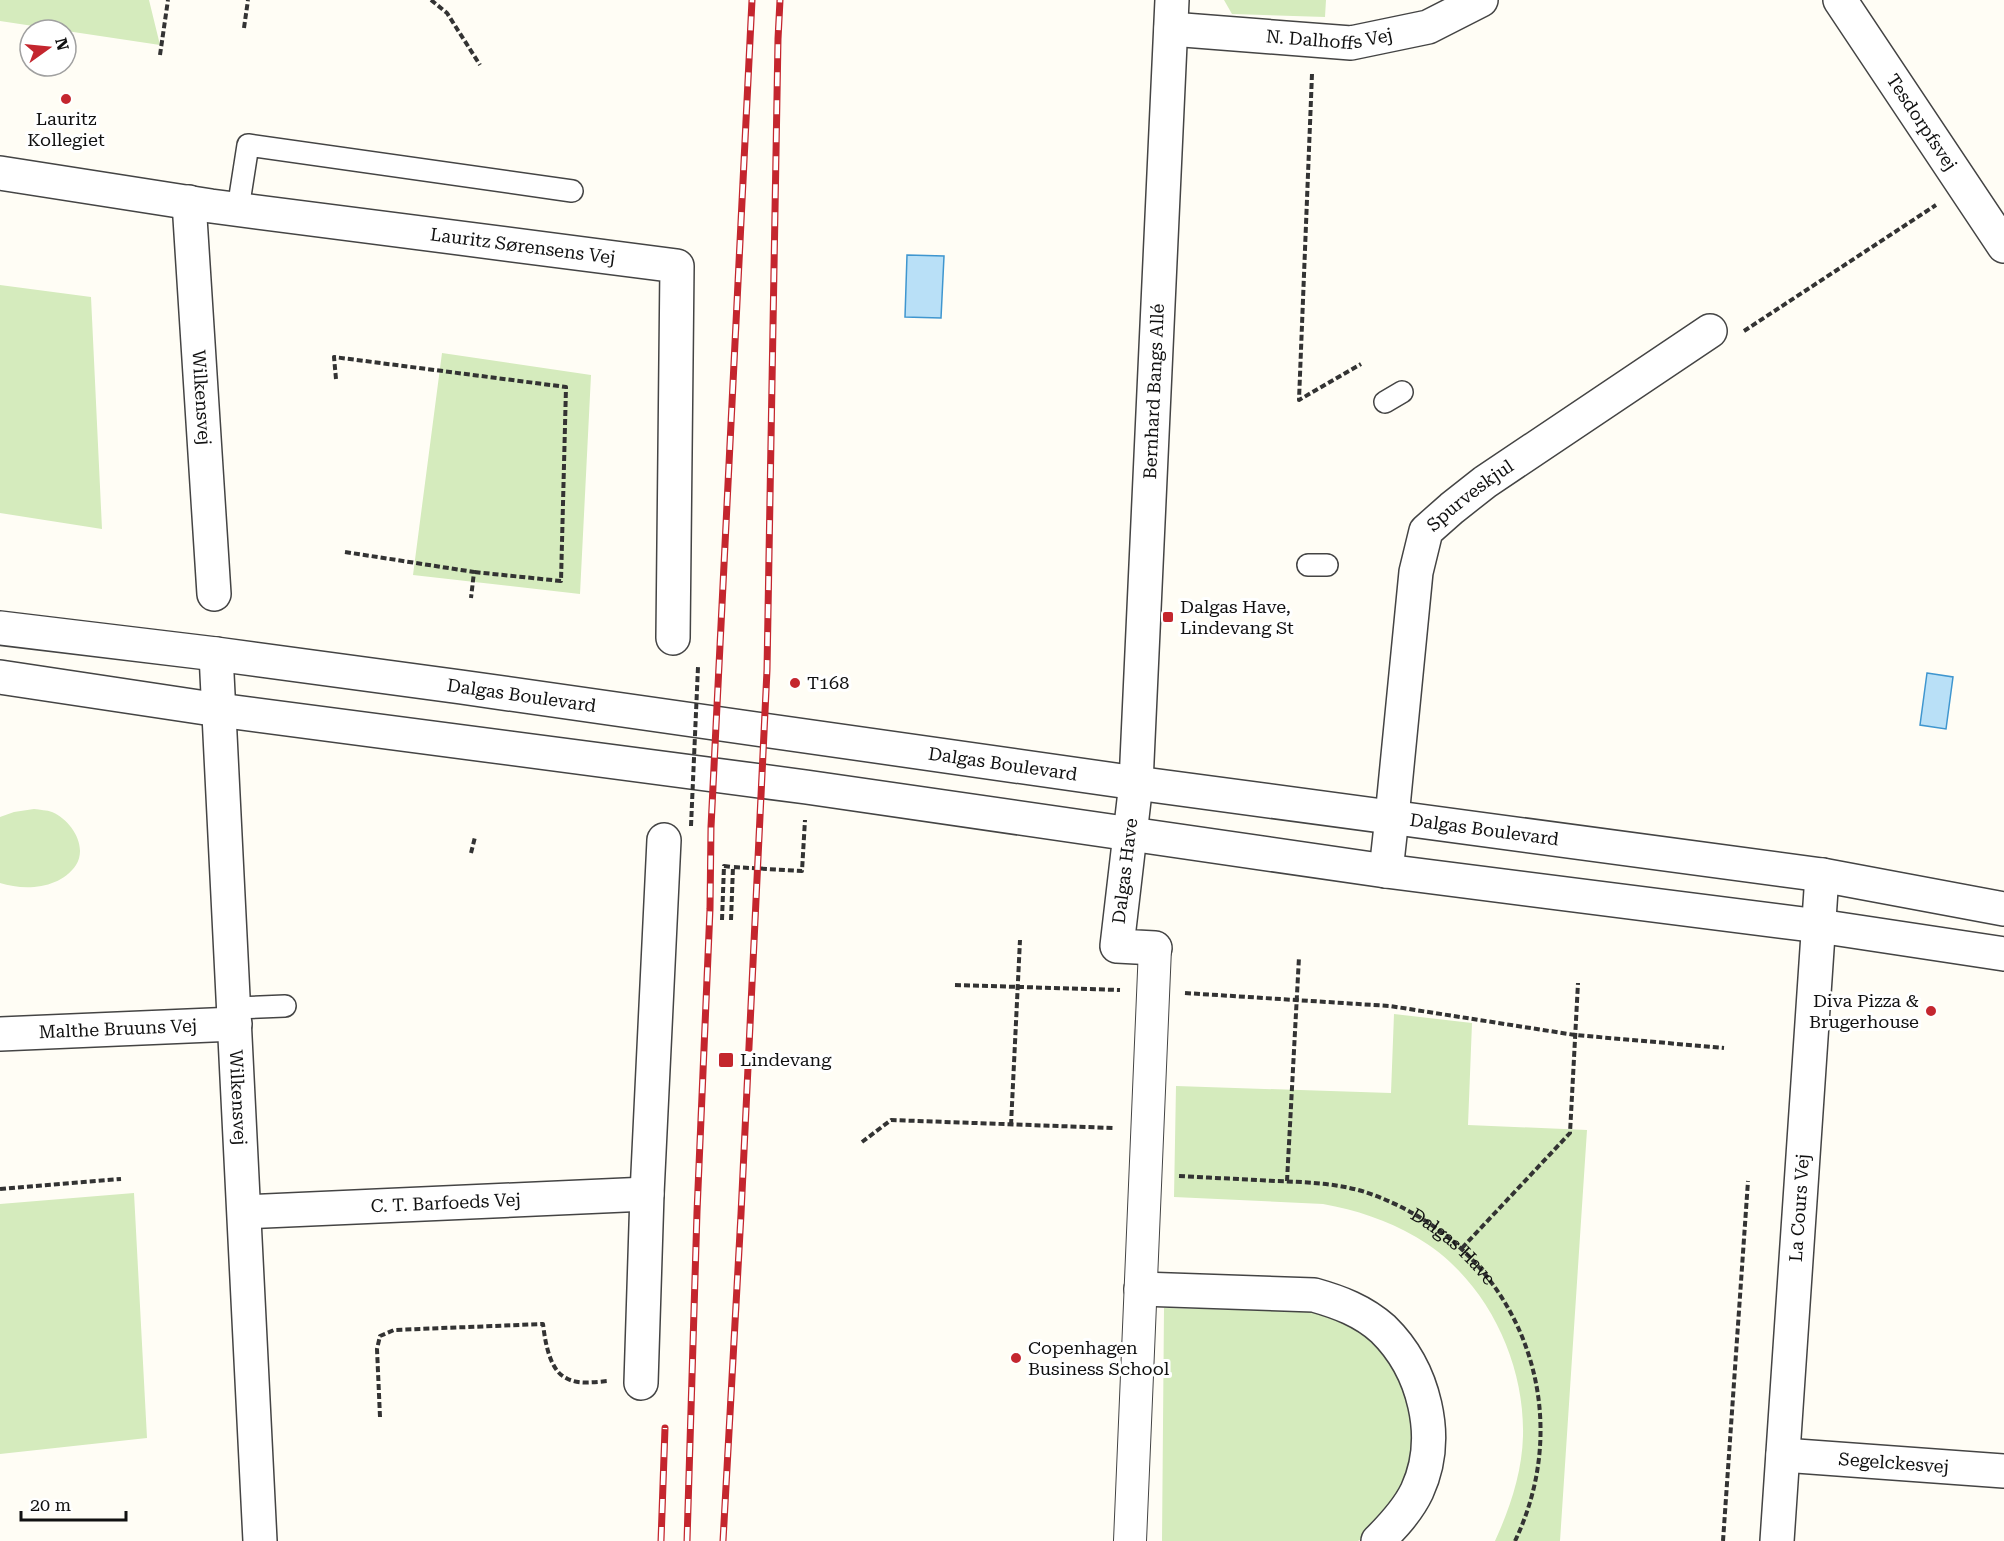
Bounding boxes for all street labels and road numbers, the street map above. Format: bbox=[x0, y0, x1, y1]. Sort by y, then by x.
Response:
street label: N. Dalhoffs Vej bbox=[1265, 24, 1394, 53]
street label: Tesdorpfsvej bbox=[1882, 70, 1962, 174]
street label: Lauritz Sørensens Vej bbox=[429, 223, 617, 268]
street label: Bernhard Bangs Allé bbox=[1139, 303, 1168, 480]
street label: Wilkensvej bbox=[188, 349, 215, 446]
street label: Spurveskjul bbox=[1422, 455, 1517, 535]
street label: Dalgas Boulevard bbox=[446, 674, 598, 716]
street label: Dalgas Boulevard bbox=[927, 743, 1079, 785]
street label: Dalgas Boulevard bbox=[1408, 809, 1561, 850]
street label: Dalgas Have bbox=[1108, 817, 1141, 925]
street label: Malthe Bruuns Vej bbox=[38, 1015, 198, 1042]
street label: Wilkensvej bbox=[226, 1049, 251, 1146]
street label: La Cours Vej bbox=[1785, 1153, 1813, 1262]
street label: C. T. Barfoeds Vej bbox=[370, 1189, 521, 1216]
street label: Dalgas Have bbox=[1407, 1203, 1500, 1289]
street label: Segelckesvej bbox=[1838, 1448, 1950, 1477]

